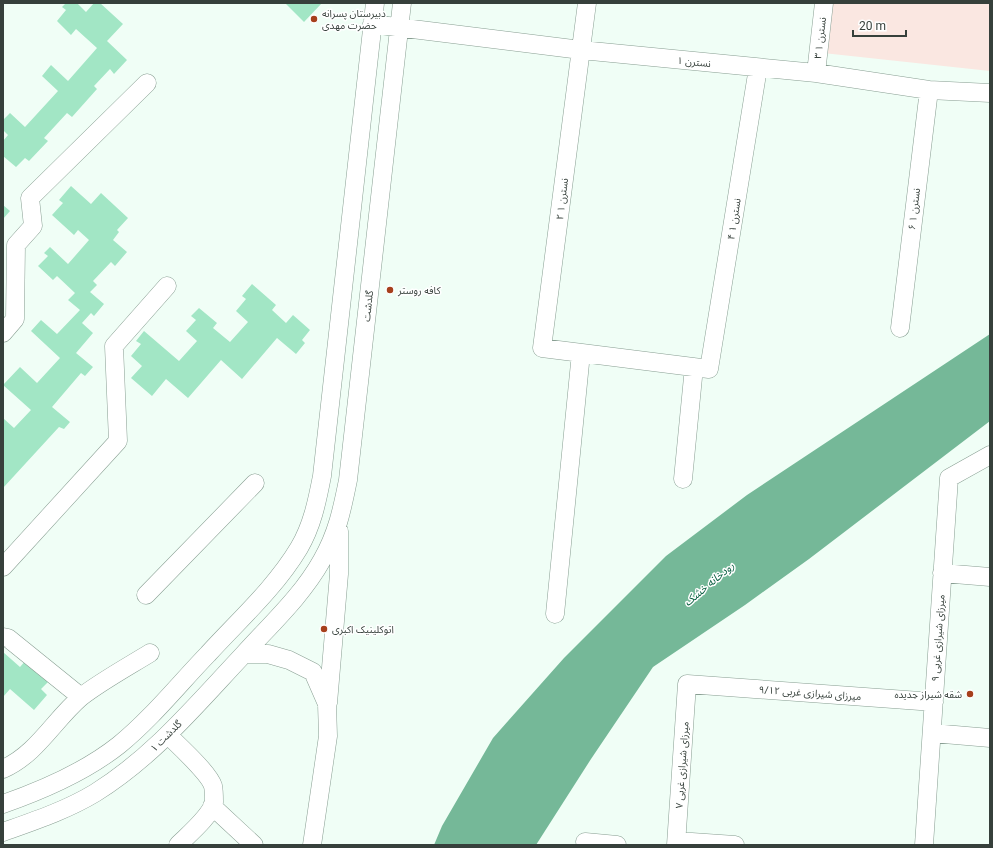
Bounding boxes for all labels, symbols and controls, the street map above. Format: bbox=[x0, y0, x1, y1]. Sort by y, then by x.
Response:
place label: دبیرستان پسرانه حضرت مهدی bbox=[322, 8, 386, 32]
scale bar bbox=[853, 12, 906, 38]
marker: دبیرستان پسرانه حضرت مهدی bbox=[309, 14, 319, 24]
street label: ۳ نسترن ۱ bbox=[812, 16, 829, 60]
text: 20 m bbox=[859, 19, 886, 33]
street label: نسترن ۱ bbox=[676, 55, 712, 70]
street label: ۲ نسترن ۱ bbox=[554, 177, 571, 221]
street label: ۶ نسترن ۱ bbox=[906, 187, 923, 231]
street label: ۴ نسترن ۱ bbox=[725, 197, 744, 241]
marker: کافه روستر bbox=[385, 285, 395, 295]
place label: کافه روستر bbox=[397, 285, 441, 297]
street label: گلدشت bbox=[361, 289, 375, 322]
water label: رودخانه خشک bbox=[681, 559, 737, 609]
street label: میرزای شیرازی غربی ۹ bbox=[929, 594, 948, 682]
marker: اتوکلینیک اکبری bbox=[319, 624, 329, 634]
place label: اتوکلینیک اکبری bbox=[332, 624, 394, 636]
street label: ۹/۱۲ میرزای شیرازی غربی bbox=[758, 684, 862, 703]
place label: شقه شيراز جديده bbox=[894, 689, 962, 701]
marker: شقه شيراز جديده bbox=[965, 689, 975, 699]
street label: گلدشت ۱ bbox=[148, 718, 184, 754]
street label: ۷ میرزای شیرازی غربی bbox=[673, 721, 692, 809]

